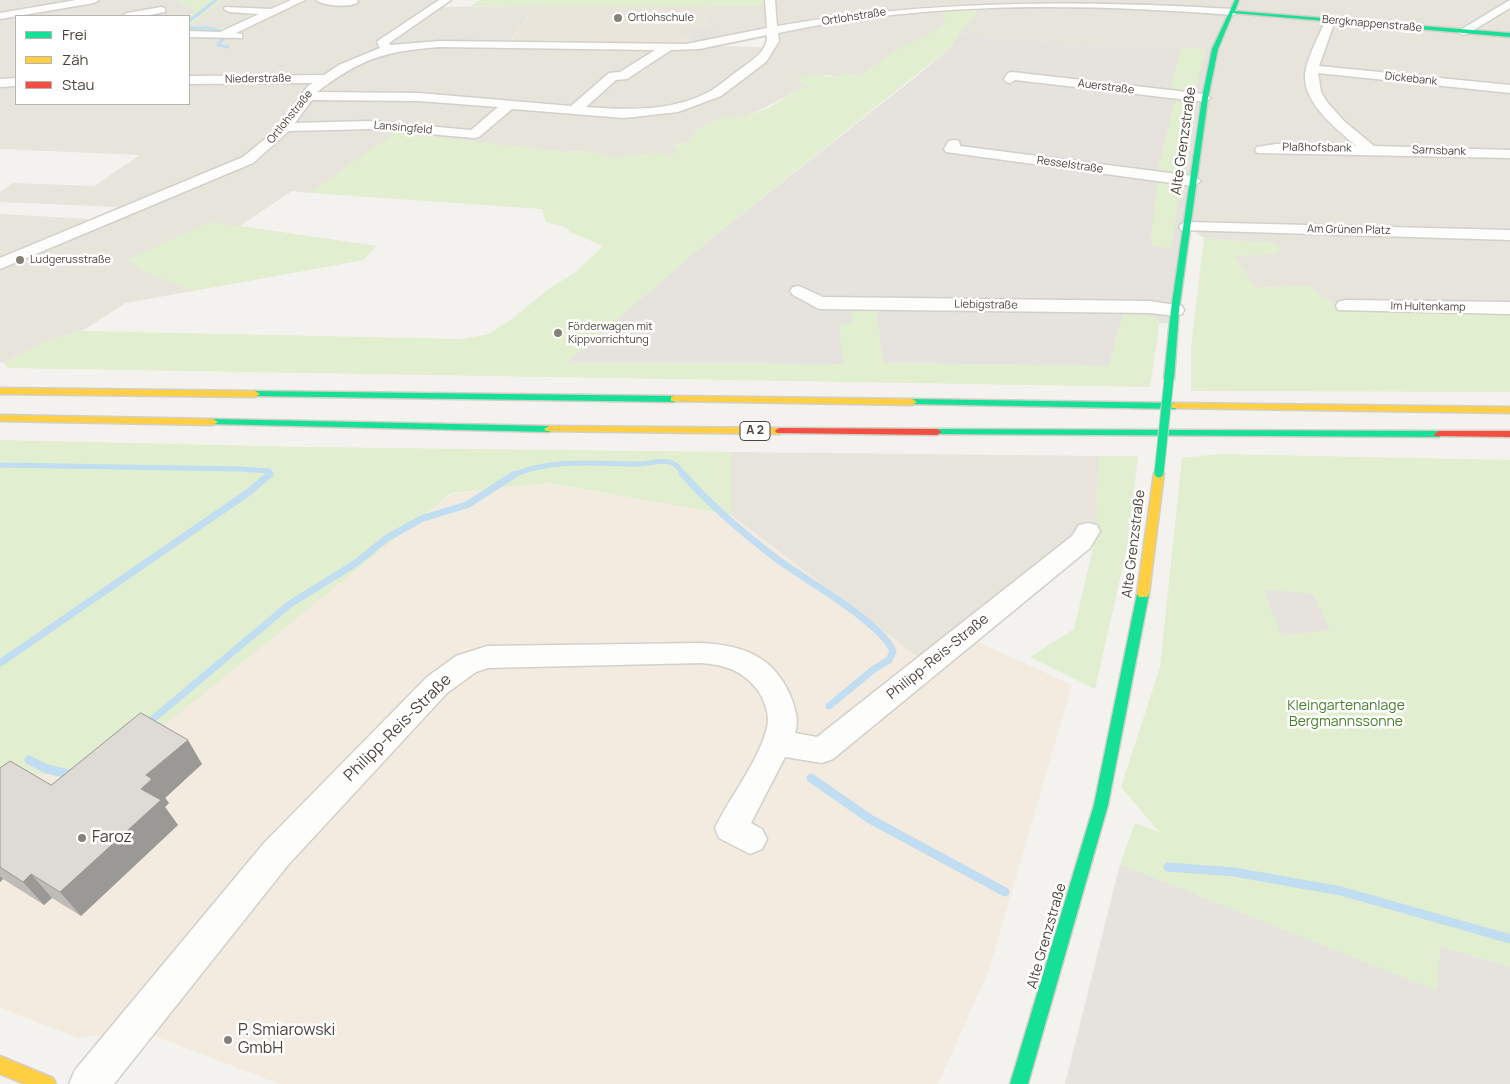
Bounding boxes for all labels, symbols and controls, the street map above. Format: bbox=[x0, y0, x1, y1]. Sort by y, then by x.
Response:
street label: Ortlohstraße bbox=[821, 5, 887, 29]
place label: Ortlohschule bbox=[628, 11, 694, 25]
marker: Ortlohschule bbox=[612, 12, 624, 24]
street label: Bergknappenstraße bbox=[1321, 13, 1423, 35]
legend bbox=[15, 15, 190, 105]
text: Frei bbox=[62, 24, 87, 45]
text: Zäh bbox=[62, 49, 88, 70]
street label: Dickebank bbox=[1384, 70, 1438, 88]
street label: Niederstraße bbox=[225, 72, 291, 86]
text: Stau bbox=[62, 74, 95, 95]
street label: Auerstraße bbox=[1077, 77, 1135, 97]
street label: Alte Grenzstraße bbox=[1168, 86, 1200, 196]
street label: Ortlohstraße bbox=[264, 88, 316, 146]
street label: Lansingfeld bbox=[373, 119, 433, 137]
street label: Plaßhofsbank bbox=[1282, 141, 1352, 155]
street label: Sarnsbank bbox=[1412, 143, 1466, 159]
street label: Resselstraße bbox=[1036, 154, 1104, 176]
street label: Am Grünen Platz bbox=[1307, 223, 1391, 237]
place label: Ludgerusstraße bbox=[30, 253, 111, 267]
marker: Ludgerusstraße bbox=[14, 254, 26, 266]
street label: Liebigstraße bbox=[954, 298, 1018, 312]
street label: Im Hultenkamp bbox=[1390, 300, 1466, 314]
place label: Förderwagen mit Kippvorrichtung bbox=[568, 320, 653, 346]
marker: Förderwagen mit Kippvorrichtung bbox=[552, 327, 564, 339]
road number: A 2 bbox=[740, 422, 770, 441]
street label: Alte Grenzstraße bbox=[1119, 489, 1149, 599]
street label: Philipp-Reis-Straße bbox=[884, 611, 992, 703]
street label: Philipp-Reis-Straße bbox=[340, 670, 456, 786]
park label: Kleingartenanlage Bergmannssonne bbox=[1287, 698, 1405, 730]
place label: Faroz bbox=[92, 828, 132, 848]
marker: Faroz bbox=[76, 832, 88, 844]
street label: Alte Grenzstraße bbox=[1024, 881, 1070, 991]
place label: P. Smiarowski GmbH bbox=[238, 1021, 335, 1059]
marker: P. Smiarowski GmbH bbox=[222, 1034, 234, 1046]

